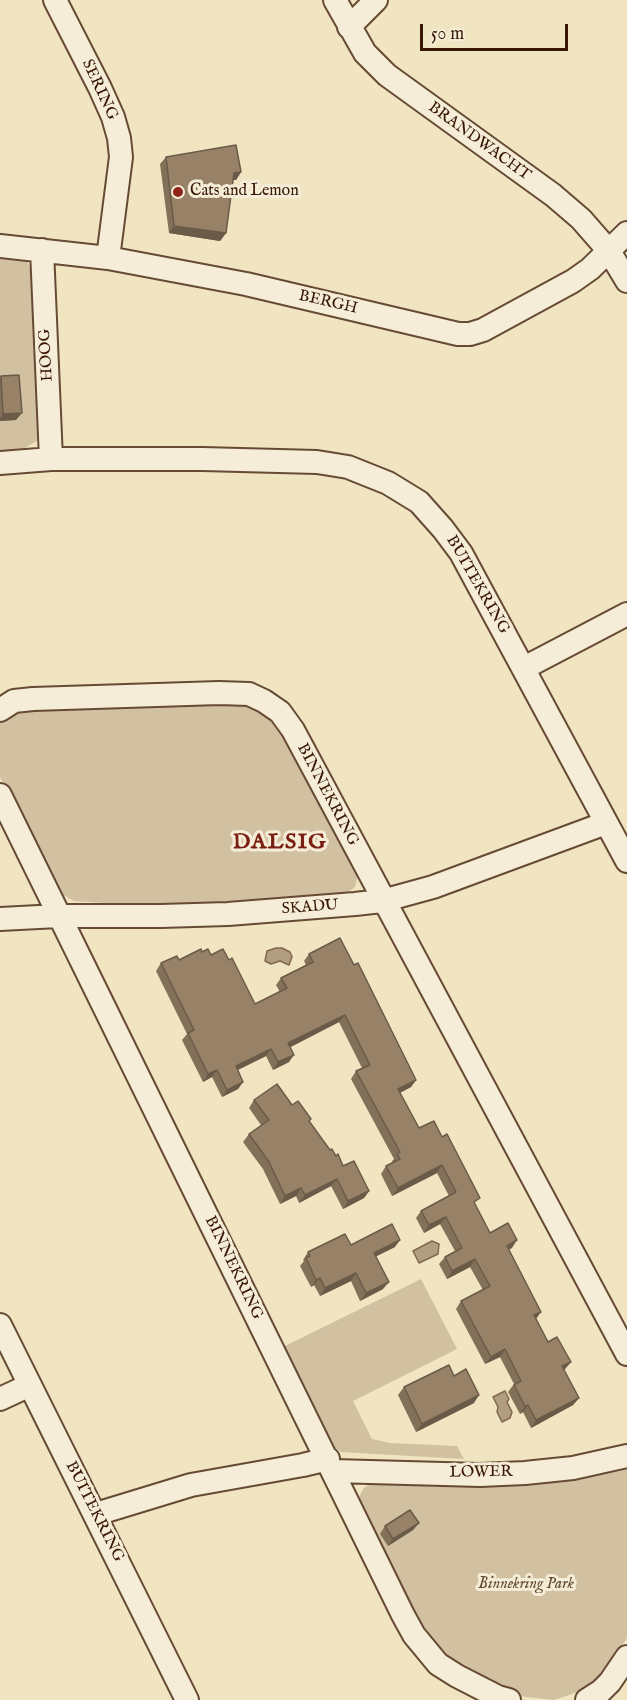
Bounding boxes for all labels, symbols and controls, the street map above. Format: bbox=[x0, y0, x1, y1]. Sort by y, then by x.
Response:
scale bar bbox=[423, 12, 572, 50]
text: 50 m bbox=[431, 23, 464, 46]
street label: SERING bbox=[77, 57, 121, 123]
street label: BRANDWACHT bbox=[424, 98, 534, 186]
place label: Cats and Lemon bbox=[190, 182, 299, 202]
marker: Cats and Lemon bbox=[171, 185, 185, 199]
street label: BERGH bbox=[297, 287, 359, 319]
street label: HOOG bbox=[36, 328, 58, 382]
street label: BUITEKRING bbox=[441, 532, 513, 638]
street label: BINNEKRING bbox=[292, 741, 362, 849]
district label: DALSIG bbox=[233, 830, 327, 856]
street label: SKADU bbox=[281, 896, 339, 920]
street label: BINNEKRING bbox=[200, 1213, 266, 1323]
street label: BUITEKRING bbox=[60, 1458, 128, 1566]
street label: LOWER bbox=[449, 1463, 513, 1483]
park label: Binnekring Park bbox=[478, 1575, 574, 1595]

